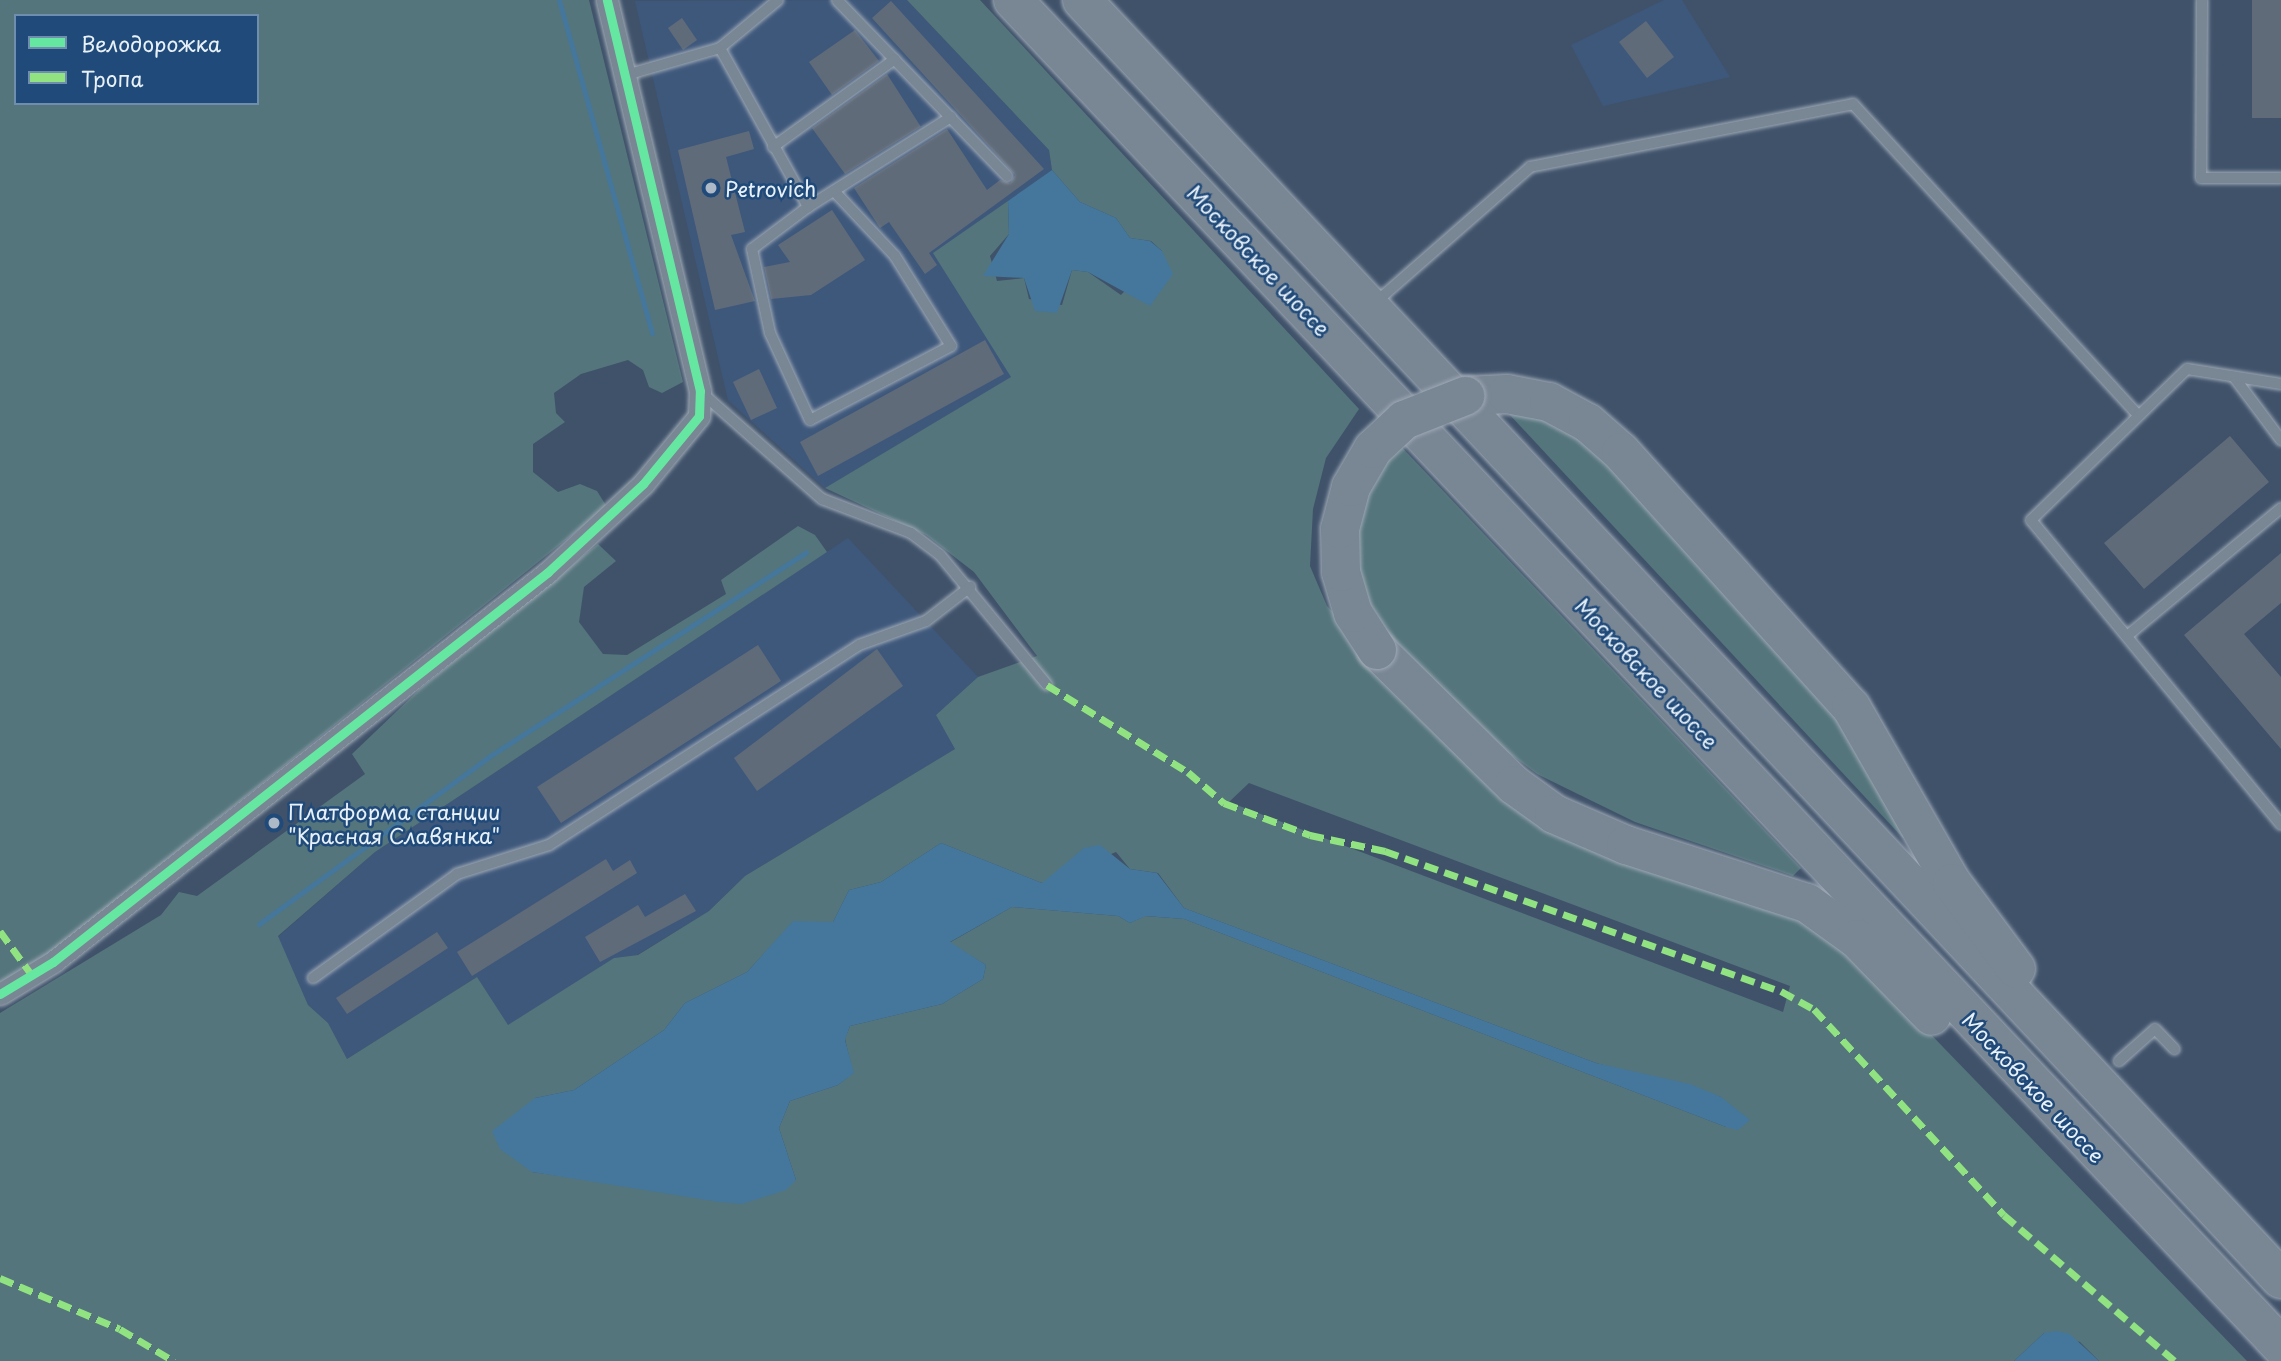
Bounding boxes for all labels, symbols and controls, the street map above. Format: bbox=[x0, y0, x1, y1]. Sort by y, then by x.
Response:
legend bbox=[14, 14, 259, 105]
text: Велодорожка bbox=[81, 27, 221, 59]
text: Тропа bbox=[81, 62, 143, 94]
place label: Petrovich bbox=[725, 175, 816, 201]
marker: Petrovich bbox=[703, 180, 719, 196]
street label: Московское шоссе bbox=[1183, 180, 1335, 340]
street label: Московское шоссе bbox=[1571, 593, 1723, 753]
place label: Платформа станции "Красная Славянка" bbox=[288, 798, 501, 848]
marker: Платформа станции "Красная Славянка" bbox=[266, 815, 282, 831]
street label: Московское шоссе bbox=[1958, 1007, 2110, 1167]

